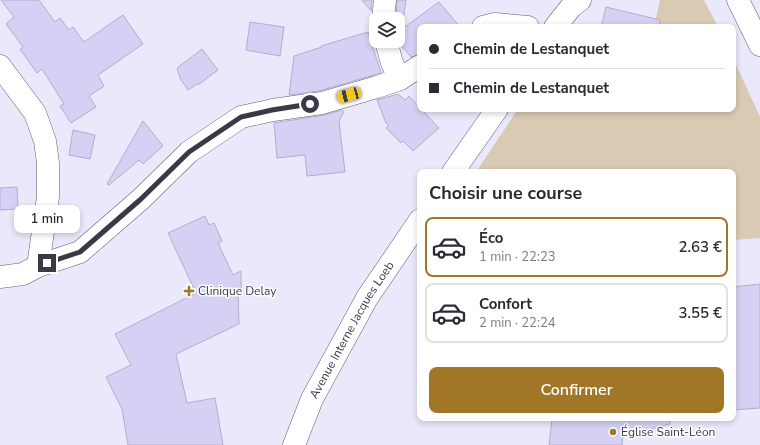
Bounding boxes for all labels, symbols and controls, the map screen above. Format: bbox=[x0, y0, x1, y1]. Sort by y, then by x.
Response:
map controls bbox=[369, 12, 405, 48]
button: layers bbox=[369, 12, 405, 48]
text: Chemin de Lestanquet bbox=[453, 39, 609, 59]
text: Chemin de Lestanquet bbox=[453, 78, 609, 98]
car bbox=[336, 86, 362, 104]
route start bbox=[301, 95, 319, 113]
text: Choisir une course bbox=[429, 181, 582, 205]
callout: 1 min bbox=[14, 205, 80, 233]
text: 1 min bbox=[30, 210, 64, 228]
text: Éco bbox=[479, 228, 503, 248]
icon: car bbox=[431, 229, 467, 265]
text: 2.63 € bbox=[678, 237, 722, 257]
text: 1 min · 22:23 bbox=[479, 248, 555, 266]
route end bbox=[38, 254, 56, 272]
street label: Avenue Interne Jacques Loeb bbox=[306, 258, 398, 402]
place label: Clinique Delay bbox=[198, 283, 277, 299]
marker: Clinique Delay bbox=[183, 285, 195, 297]
text: Confort bbox=[479, 294, 532, 314]
icon: car bbox=[431, 295, 467, 331]
text: 3.55 € bbox=[678, 303, 722, 323]
text: 2 min · 22:24 bbox=[479, 314, 555, 332]
button: Confirmer bbox=[429, 367, 724, 413]
place label: Église Saint-Léon bbox=[621, 424, 715, 440]
marker: Église Saint-Léon bbox=[608, 427, 618, 437]

